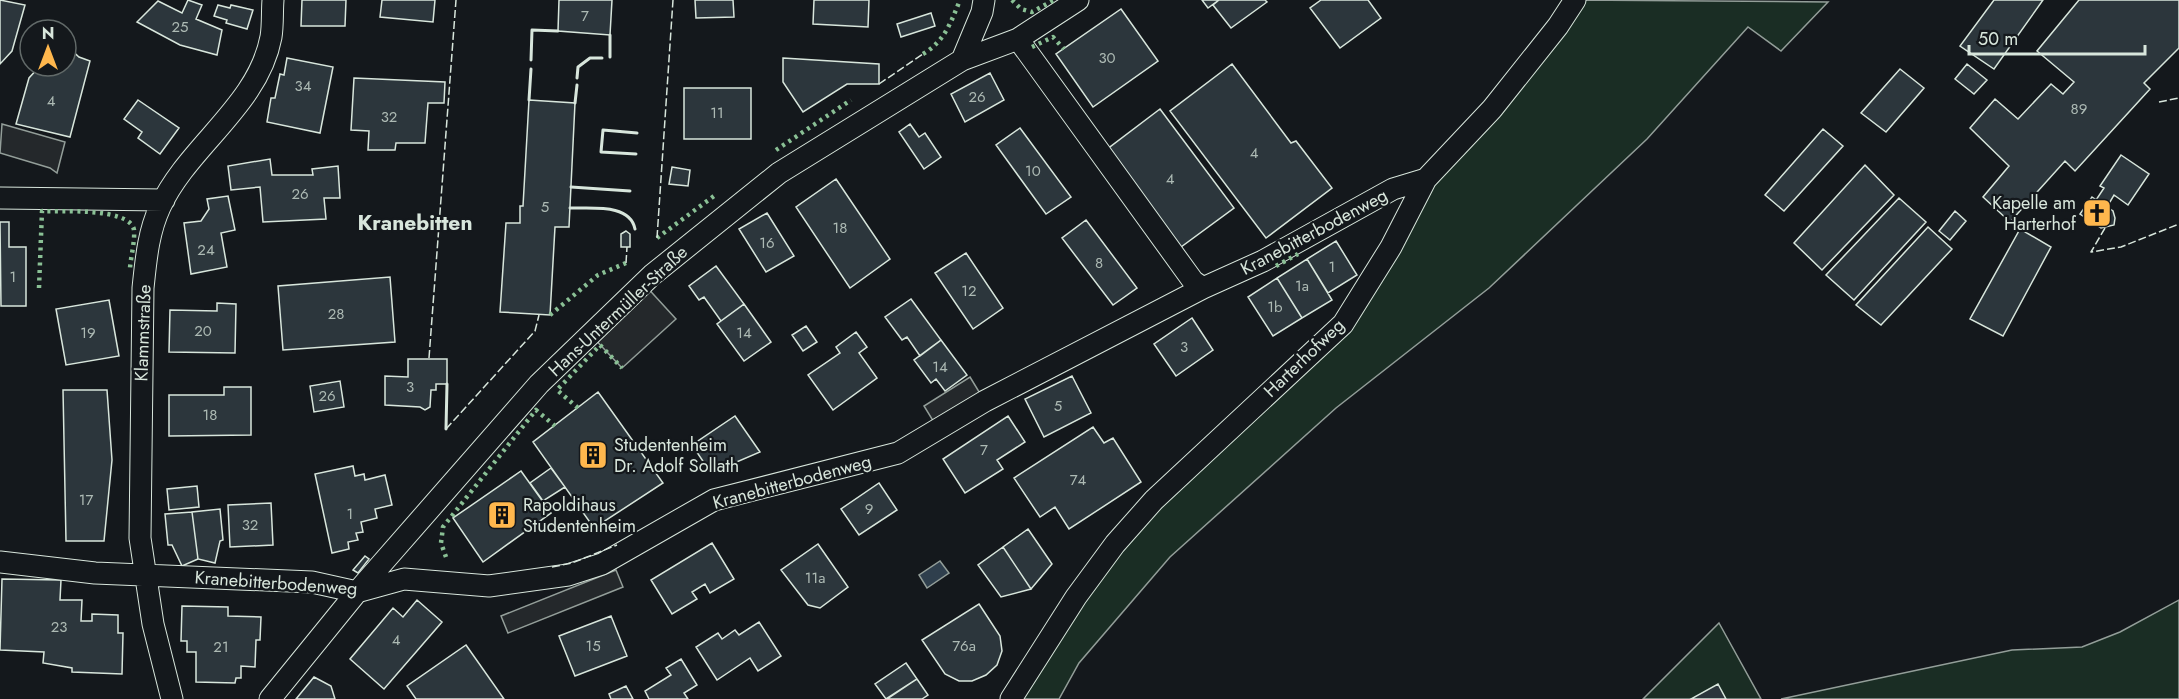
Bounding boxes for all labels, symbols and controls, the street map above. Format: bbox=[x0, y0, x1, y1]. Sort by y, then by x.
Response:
house number: 7 bbox=[581, 5, 589, 27]
house number: 25 bbox=[172, 16, 189, 38]
north arrow bbox=[18, 18, 78, 78]
scale bar bbox=[1969, 18, 2144, 56]
text: N bbox=[42, 22, 54, 45]
text: 50 m bbox=[1978, 26, 2018, 52]
house number: 30 bbox=[1098, 47, 1116, 69]
house number: 34 bbox=[295, 75, 312, 97]
house number: 26 bbox=[968, 86, 986, 108]
house number: 4 bbox=[47, 90, 56, 112]
house number: 89 bbox=[2071, 98, 2087, 120]
house number: 11 bbox=[710, 102, 724, 124]
house number: 32 bbox=[381, 106, 397, 128]
house number: 4 bbox=[1250, 142, 1259, 164]
house number: 10 bbox=[1025, 160, 1041, 182]
house number: 4 bbox=[1166, 168, 1175, 190]
street label: Kranebitterbodenweg bbox=[1236, 182, 1392, 282]
house number: 26 bbox=[291, 183, 309, 205]
place label: Kapelle am Harterhof bbox=[1992, 190, 2077, 237]
house number: 5 bbox=[541, 196, 549, 218]
church icon: Kapelle am Harterhof bbox=[2081, 197, 2113, 229]
district label: Kranebitten bbox=[358, 208, 472, 238]
house number: 18 bbox=[833, 217, 847, 239]
house number: 16 bbox=[759, 232, 775, 254]
house number: 24 bbox=[197, 239, 215, 261]
street label: Hans-Untermüller-Straße bbox=[543, 239, 693, 383]
house number: 8 bbox=[1095, 252, 1103, 274]
house number: 1 bbox=[1329, 256, 1335, 278]
house number: 1 bbox=[10, 266, 16, 288]
house number: 1a bbox=[1295, 275, 1309, 297]
house number: 12 bbox=[961, 280, 977, 302]
street label: Klammstraße bbox=[128, 284, 158, 382]
house number: 1b bbox=[1267, 296, 1283, 318]
house number: 28 bbox=[328, 303, 344, 325]
street label: Harterhofweg bbox=[1258, 313, 1350, 403]
house number: 20 bbox=[194, 320, 212, 342]
house number: 19 bbox=[80, 322, 96, 344]
house number: 14 bbox=[736, 322, 752, 344]
house number: 3 bbox=[1180, 336, 1188, 358]
house number: 14 bbox=[932, 356, 948, 378]
house number: 3 bbox=[406, 376, 414, 398]
house number: 26 bbox=[318, 385, 336, 407]
house number: 5 bbox=[1054, 395, 1062, 417]
house number: 18 bbox=[203, 404, 217, 426]
place label: Studentenheim Dr. Adolf Sollath bbox=[614, 432, 739, 479]
building icon: Studentenheim Dr. Adolf Sollath bbox=[577, 439, 609, 471]
house number: 7 bbox=[980, 439, 988, 461]
street label: Kranebitterbodenweg bbox=[710, 448, 874, 516]
house number: 74 bbox=[1070, 469, 1087, 491]
house number: 17 bbox=[79, 489, 93, 511]
place label: Rapoldihaus Studentenheim bbox=[523, 492, 636, 539]
house number: 9 bbox=[865, 498, 873, 520]
building icon: Rapoldihaus Studentenheim bbox=[486, 499, 518, 531]
house number: 1 bbox=[347, 503, 353, 525]
house number: 32 bbox=[242, 514, 258, 536]
street label: Kranebitterbodenweg bbox=[194, 564, 358, 602]
house number: 11a bbox=[805, 567, 825, 589]
house number: 23 bbox=[51, 616, 67, 638]
house number: 4 bbox=[392, 629, 401, 651]
house number: 15 bbox=[585, 635, 601, 657]
house number: 76a bbox=[952, 635, 976, 657]
house number: 21 bbox=[213, 636, 229, 658]

